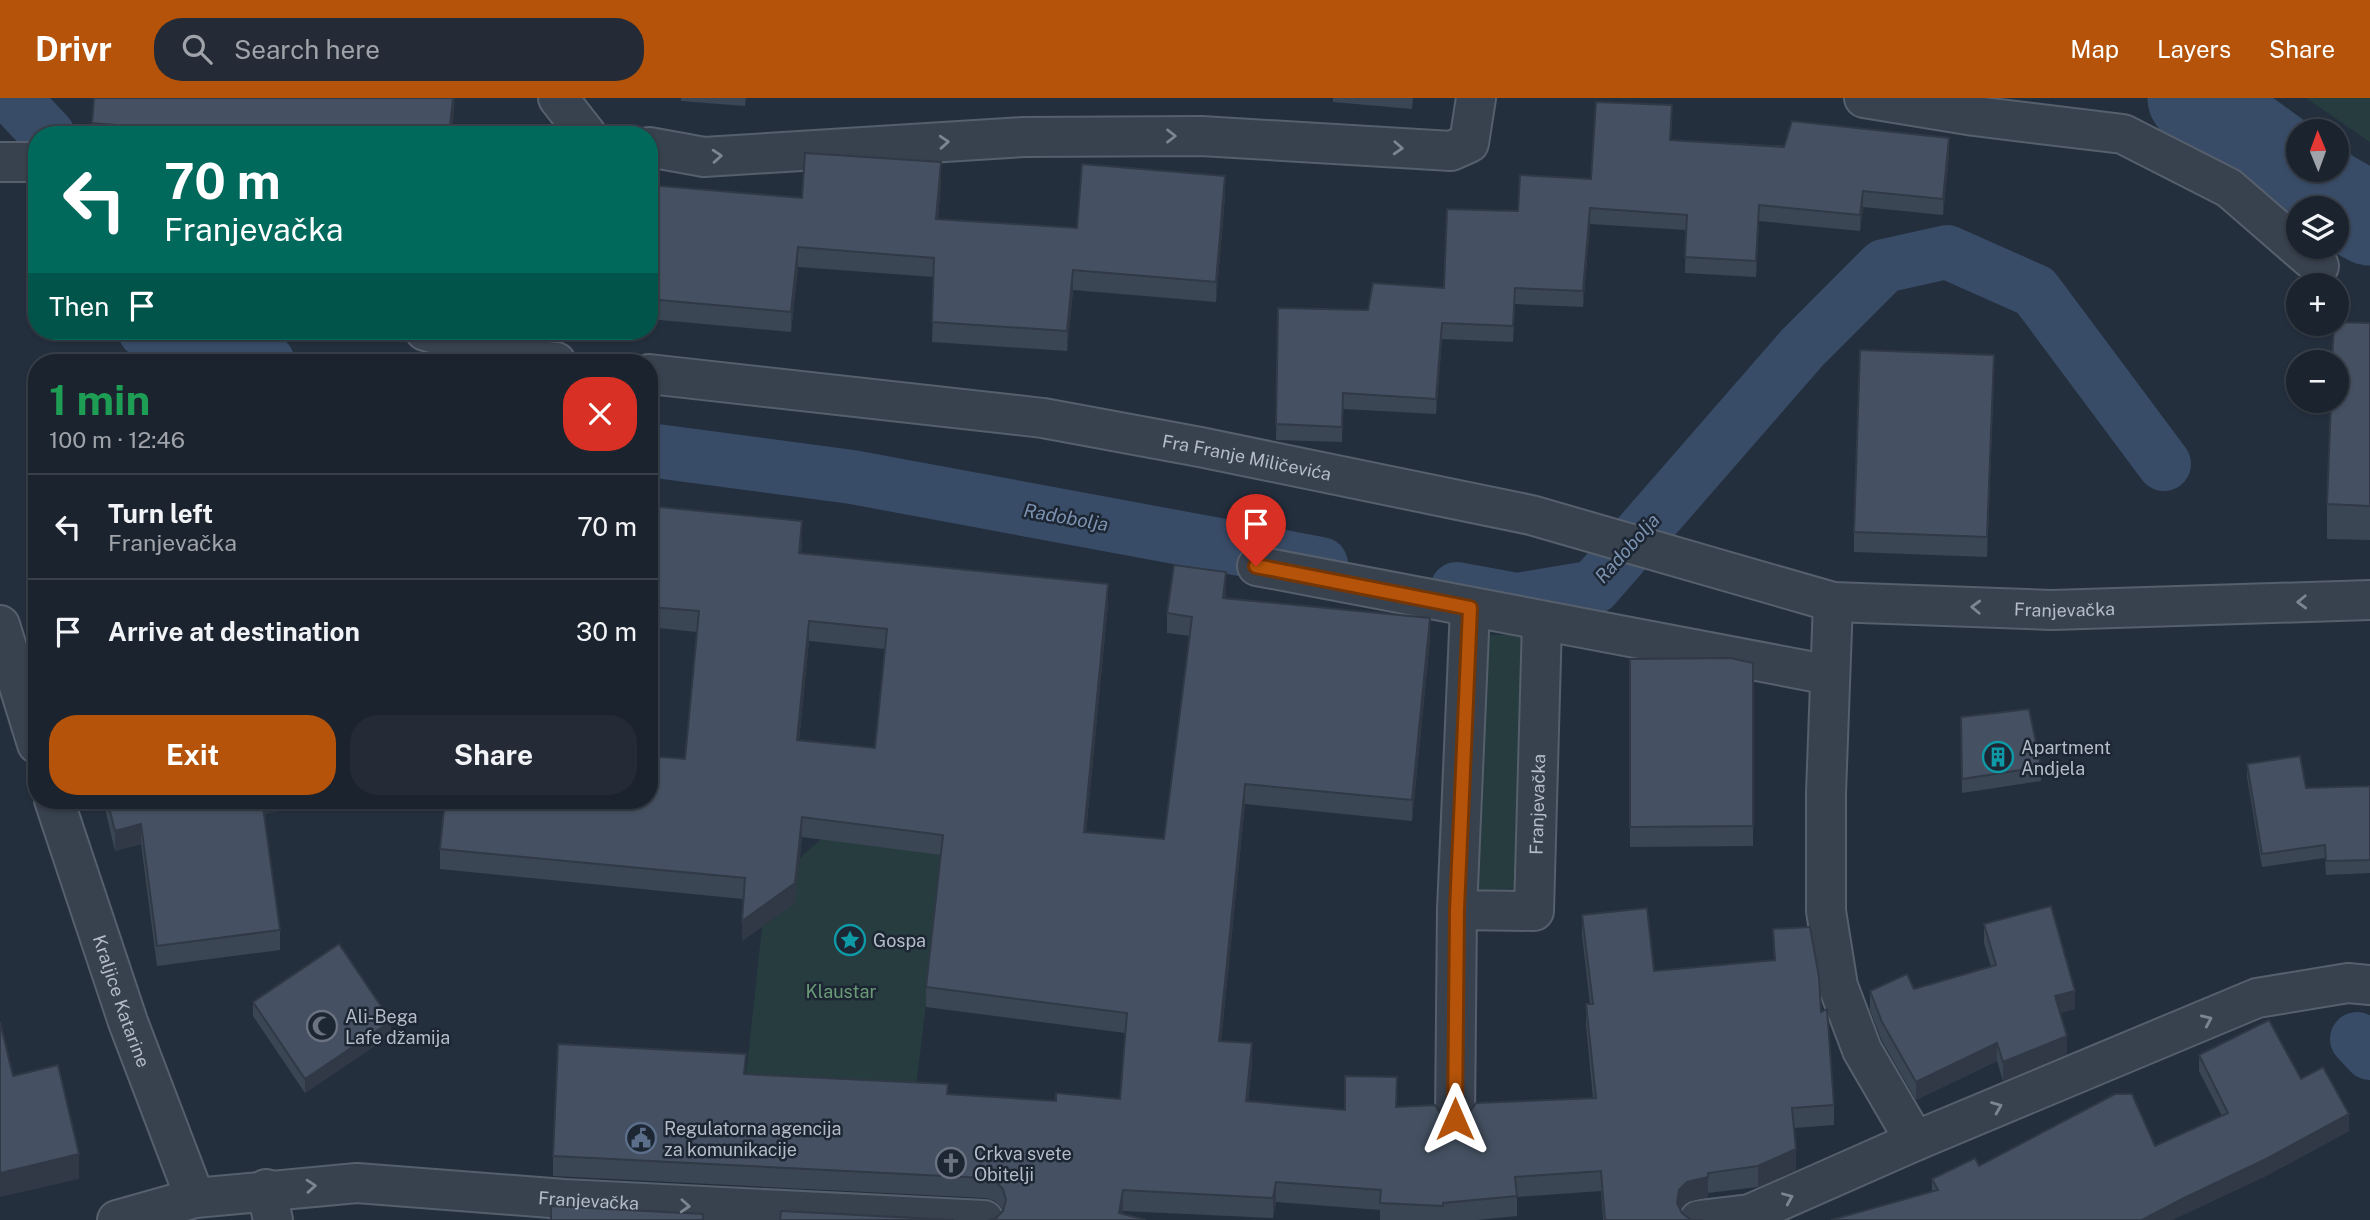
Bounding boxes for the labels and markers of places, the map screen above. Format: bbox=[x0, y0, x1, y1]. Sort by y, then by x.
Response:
pin bbox=[1226, 494, 1286, 566]
place label: Apartment Andjela bbox=[2021, 737, 2111, 779]
building icon: Apartment Andjela bbox=[1981, 740, 2015, 774]
place icon: Gospa bbox=[833, 923, 867, 957]
place label: Gospa bbox=[873, 930, 926, 951]
place label: Ali-Bega Lafe džamija bbox=[345, 1006, 450, 1048]
mosque icon: Ali-Bega Lafe džamija bbox=[305, 1009, 339, 1043]
place label: Regulatorna agencija za komunikacije bbox=[664, 1118, 841, 1160]
public building icon: Regulatorna agencija za komunikacije bbox=[624, 1121, 658, 1155]
place label: Crkva svete Obitelji bbox=[974, 1143, 1072, 1185]
church icon: Crkva svete Obitelji bbox=[934, 1146, 968, 1180]

